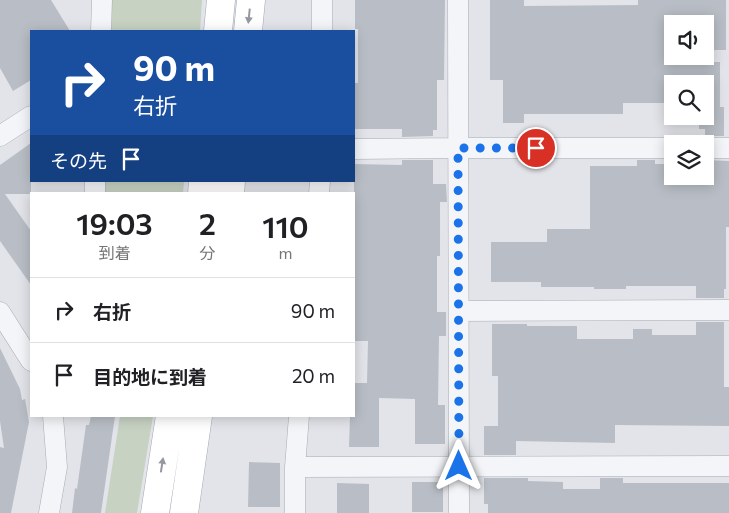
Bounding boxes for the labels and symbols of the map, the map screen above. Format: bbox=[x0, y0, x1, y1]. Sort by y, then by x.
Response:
one-way arrow bbox=[245, 8, 253, 24]
pin bbox=[515, 127, 557, 169]
position arrow bbox=[432, 439, 484, 491]
one-way arrow bbox=[159, 456, 167, 472]

